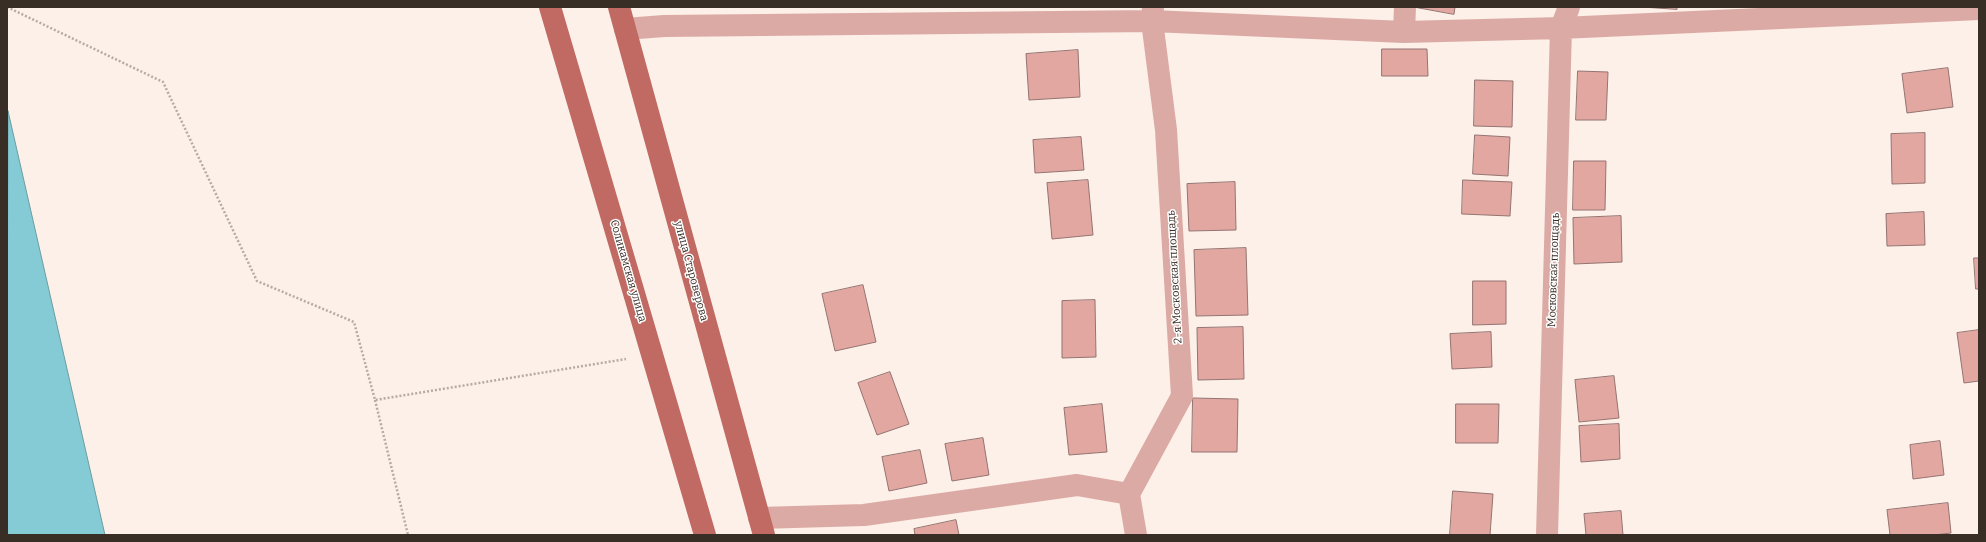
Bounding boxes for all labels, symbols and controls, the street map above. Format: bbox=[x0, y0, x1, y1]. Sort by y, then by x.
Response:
street label: 2-я Московская площадь bbox=[1165, 210, 1185, 344]
street label: Московская площадь bbox=[1545, 213, 1563, 327]
street label: Соликамская улица bbox=[607, 218, 649, 324]
street label: улица Староверова bbox=[671, 220, 711, 322]

